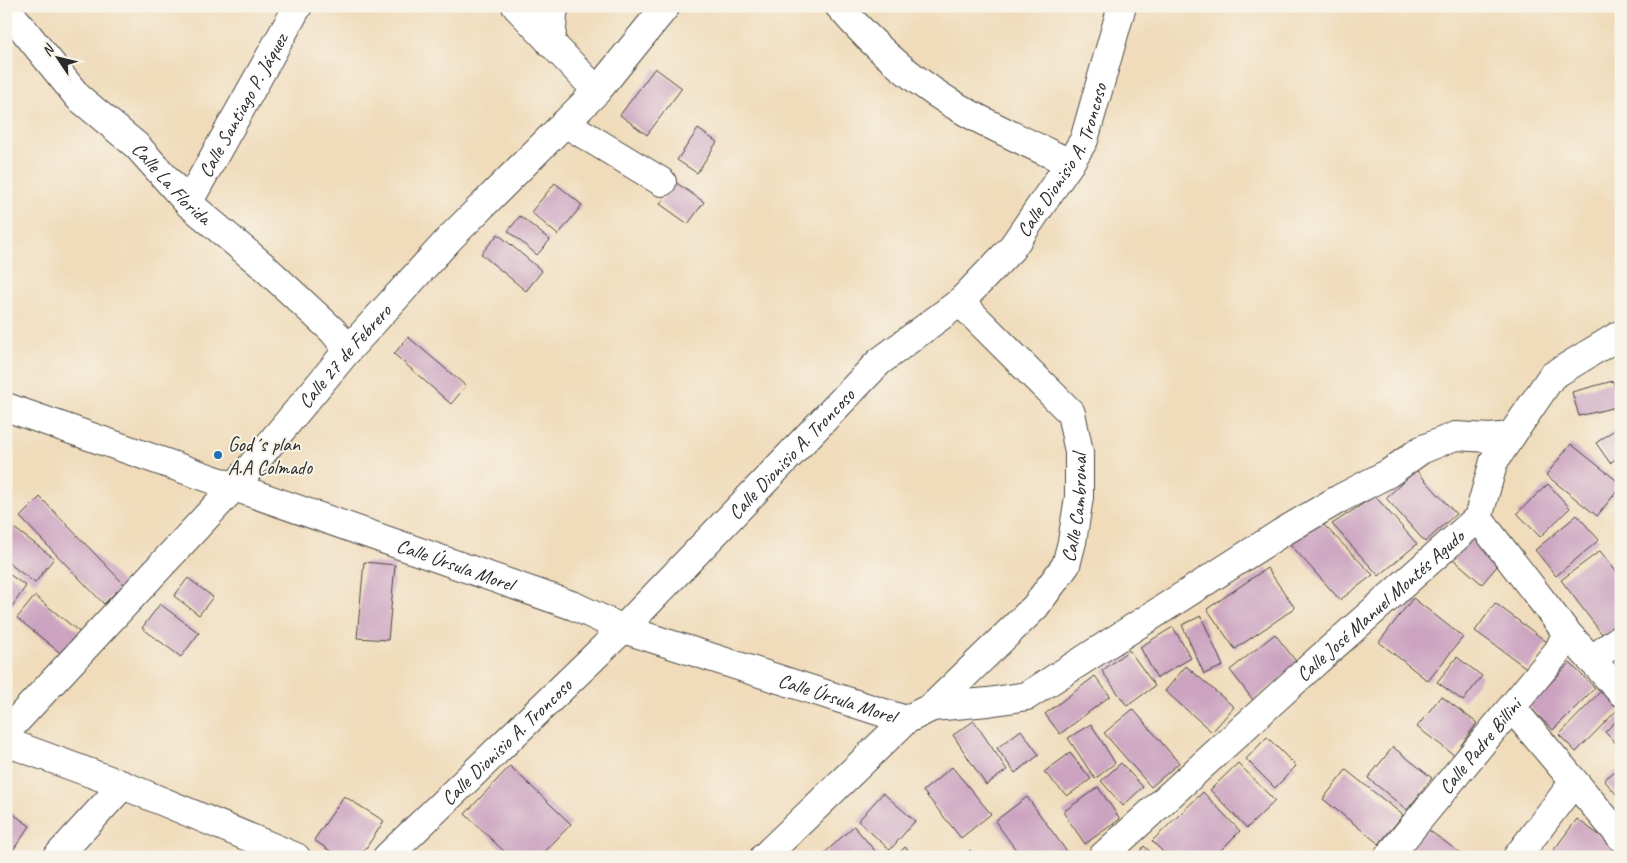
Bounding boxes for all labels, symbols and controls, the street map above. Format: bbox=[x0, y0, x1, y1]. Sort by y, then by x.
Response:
street label: Calle Santiago P. Jáquez bbox=[193, 27, 294, 182]
north arrow bbox=[32, 32, 82, 82]
text: N bbox=[38, 40, 59, 59]
street label: Calle Dionisio A. Troncoso bbox=[1011, 80, 1113, 242]
street label: Calle La Florida bbox=[126, 137, 218, 231]
street label: Calle 27 de Febrero bbox=[293, 298, 397, 414]
street label: Calle Dionisio A. Troncoso bbox=[723, 383, 861, 525]
place label: God´s plan A.A Colmado bbox=[228, 432, 313, 480]
marker: God´s plan A.A Colmado bbox=[212, 449, 224, 461]
street label: Calle Cambronal bbox=[1055, 450, 1092, 565]
street label: Calle José Manuel Montés Agudo bbox=[1291, 523, 1471, 687]
street label: Calle Úrsula Morel bbox=[393, 533, 520, 598]
street label: Calle Úrsula Morel bbox=[775, 668, 903, 730]
street label: Calle Dionisio A. Troncoso bbox=[436, 673, 578, 811]
street label: Calle Padre Billini bbox=[1433, 692, 1528, 799]

